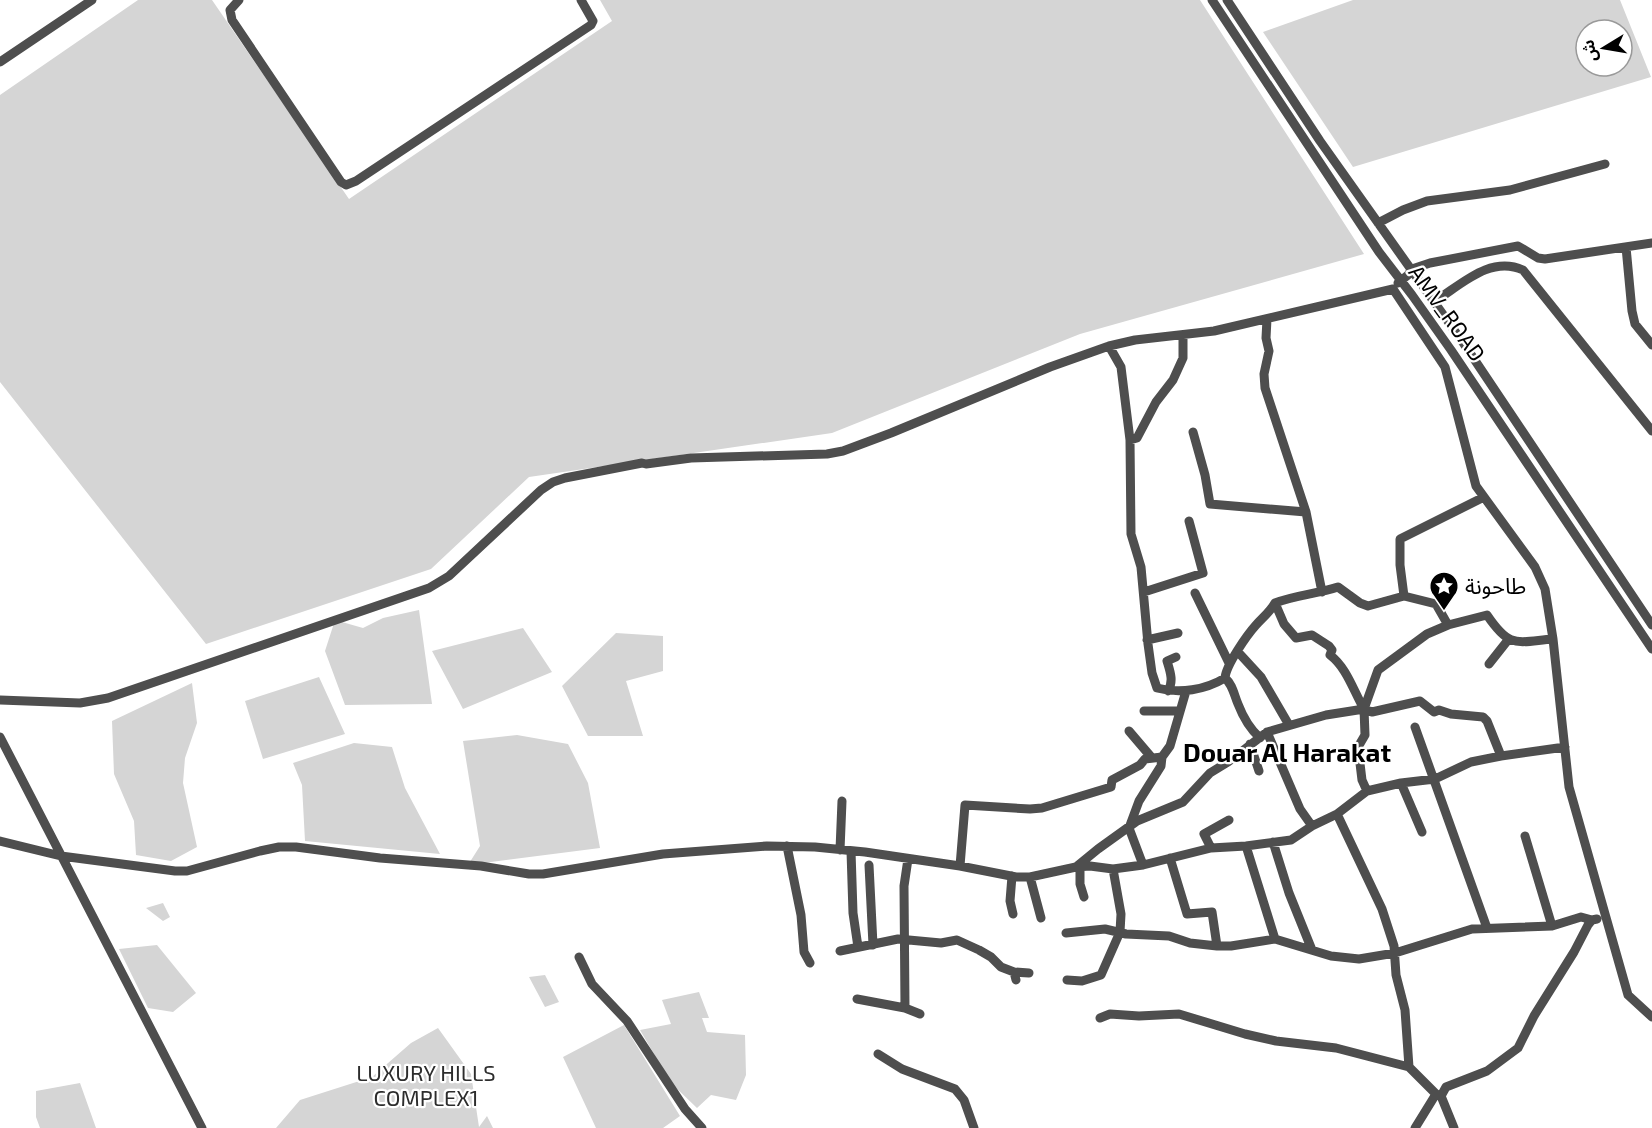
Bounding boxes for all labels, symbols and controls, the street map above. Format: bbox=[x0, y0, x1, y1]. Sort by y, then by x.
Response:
north arrow bbox=[1574, 18, 1634, 78]
text: ش bbox=[1577, 38, 1601, 64]
street label: AMV_ROAD bbox=[1404, 259, 1491, 366]
place icon: طاحونة bbox=[1428, 570, 1460, 612]
place label: طاحونة bbox=[1465, 572, 1526, 599]
district label: Douar Al Harakat bbox=[1183, 736, 1391, 767]
park label: LUXURY HILLS COMPLEX1 bbox=[356, 1059, 496, 1110]

